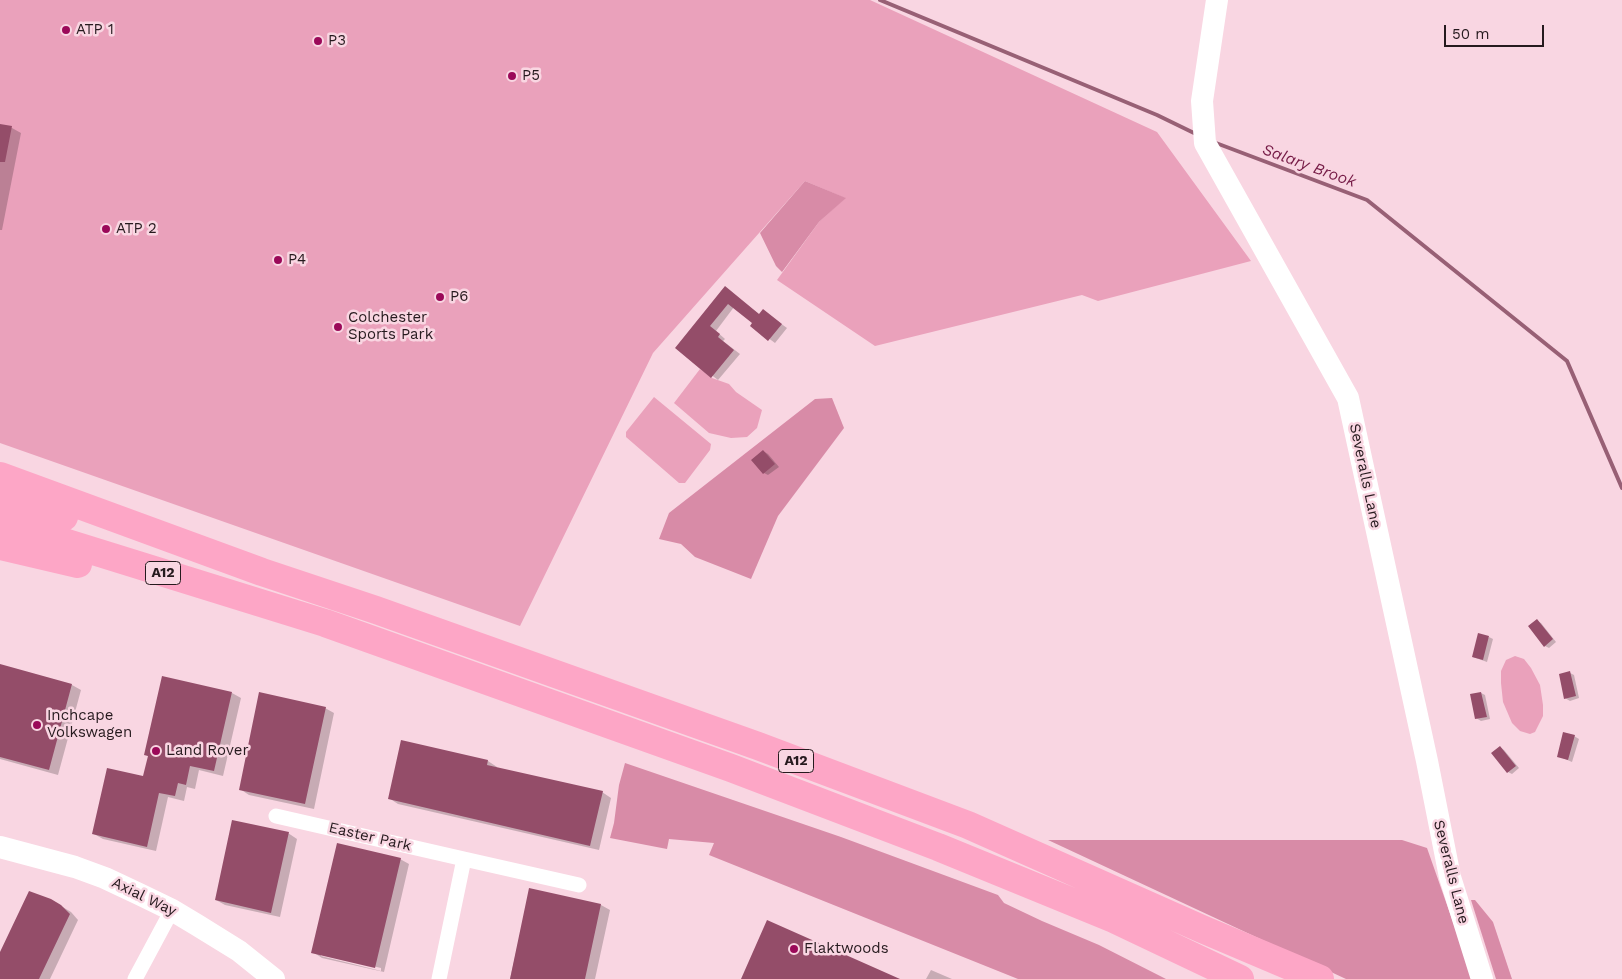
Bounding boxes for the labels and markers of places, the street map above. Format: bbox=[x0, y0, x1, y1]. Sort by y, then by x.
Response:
place label: ATP 1 bbox=[76, 21, 114, 39]
marker: ATP 1 bbox=[60, 24, 72, 36]
place label: P3 bbox=[328, 32, 346, 50]
marker: P3 bbox=[312, 35, 324, 47]
place label: P5 bbox=[522, 67, 540, 85]
marker: P5 bbox=[506, 70, 518, 82]
place label: ATP 2 bbox=[116, 220, 157, 238]
marker: ATP 2 bbox=[100, 223, 112, 235]
place label: P4 bbox=[288, 251, 306, 269]
marker: P4 bbox=[272, 254, 284, 266]
place label: P6 bbox=[450, 288, 468, 306]
marker: P6 bbox=[434, 291, 446, 303]
place label: Colchester Sports Park bbox=[348, 309, 433, 344]
marker: Colchester Sports Park bbox=[332, 321, 344, 333]
place label: Inchcape Volkswagen bbox=[47, 707, 132, 742]
marker: Inchcape Volkswagen bbox=[31, 719, 43, 731]
place label: Land Rover bbox=[166, 742, 249, 760]
marker: Land Rover bbox=[150, 745, 162, 757]
place label: Flaktwoods bbox=[804, 940, 889, 958]
marker: Flaktwoods bbox=[788, 943, 800, 955]

